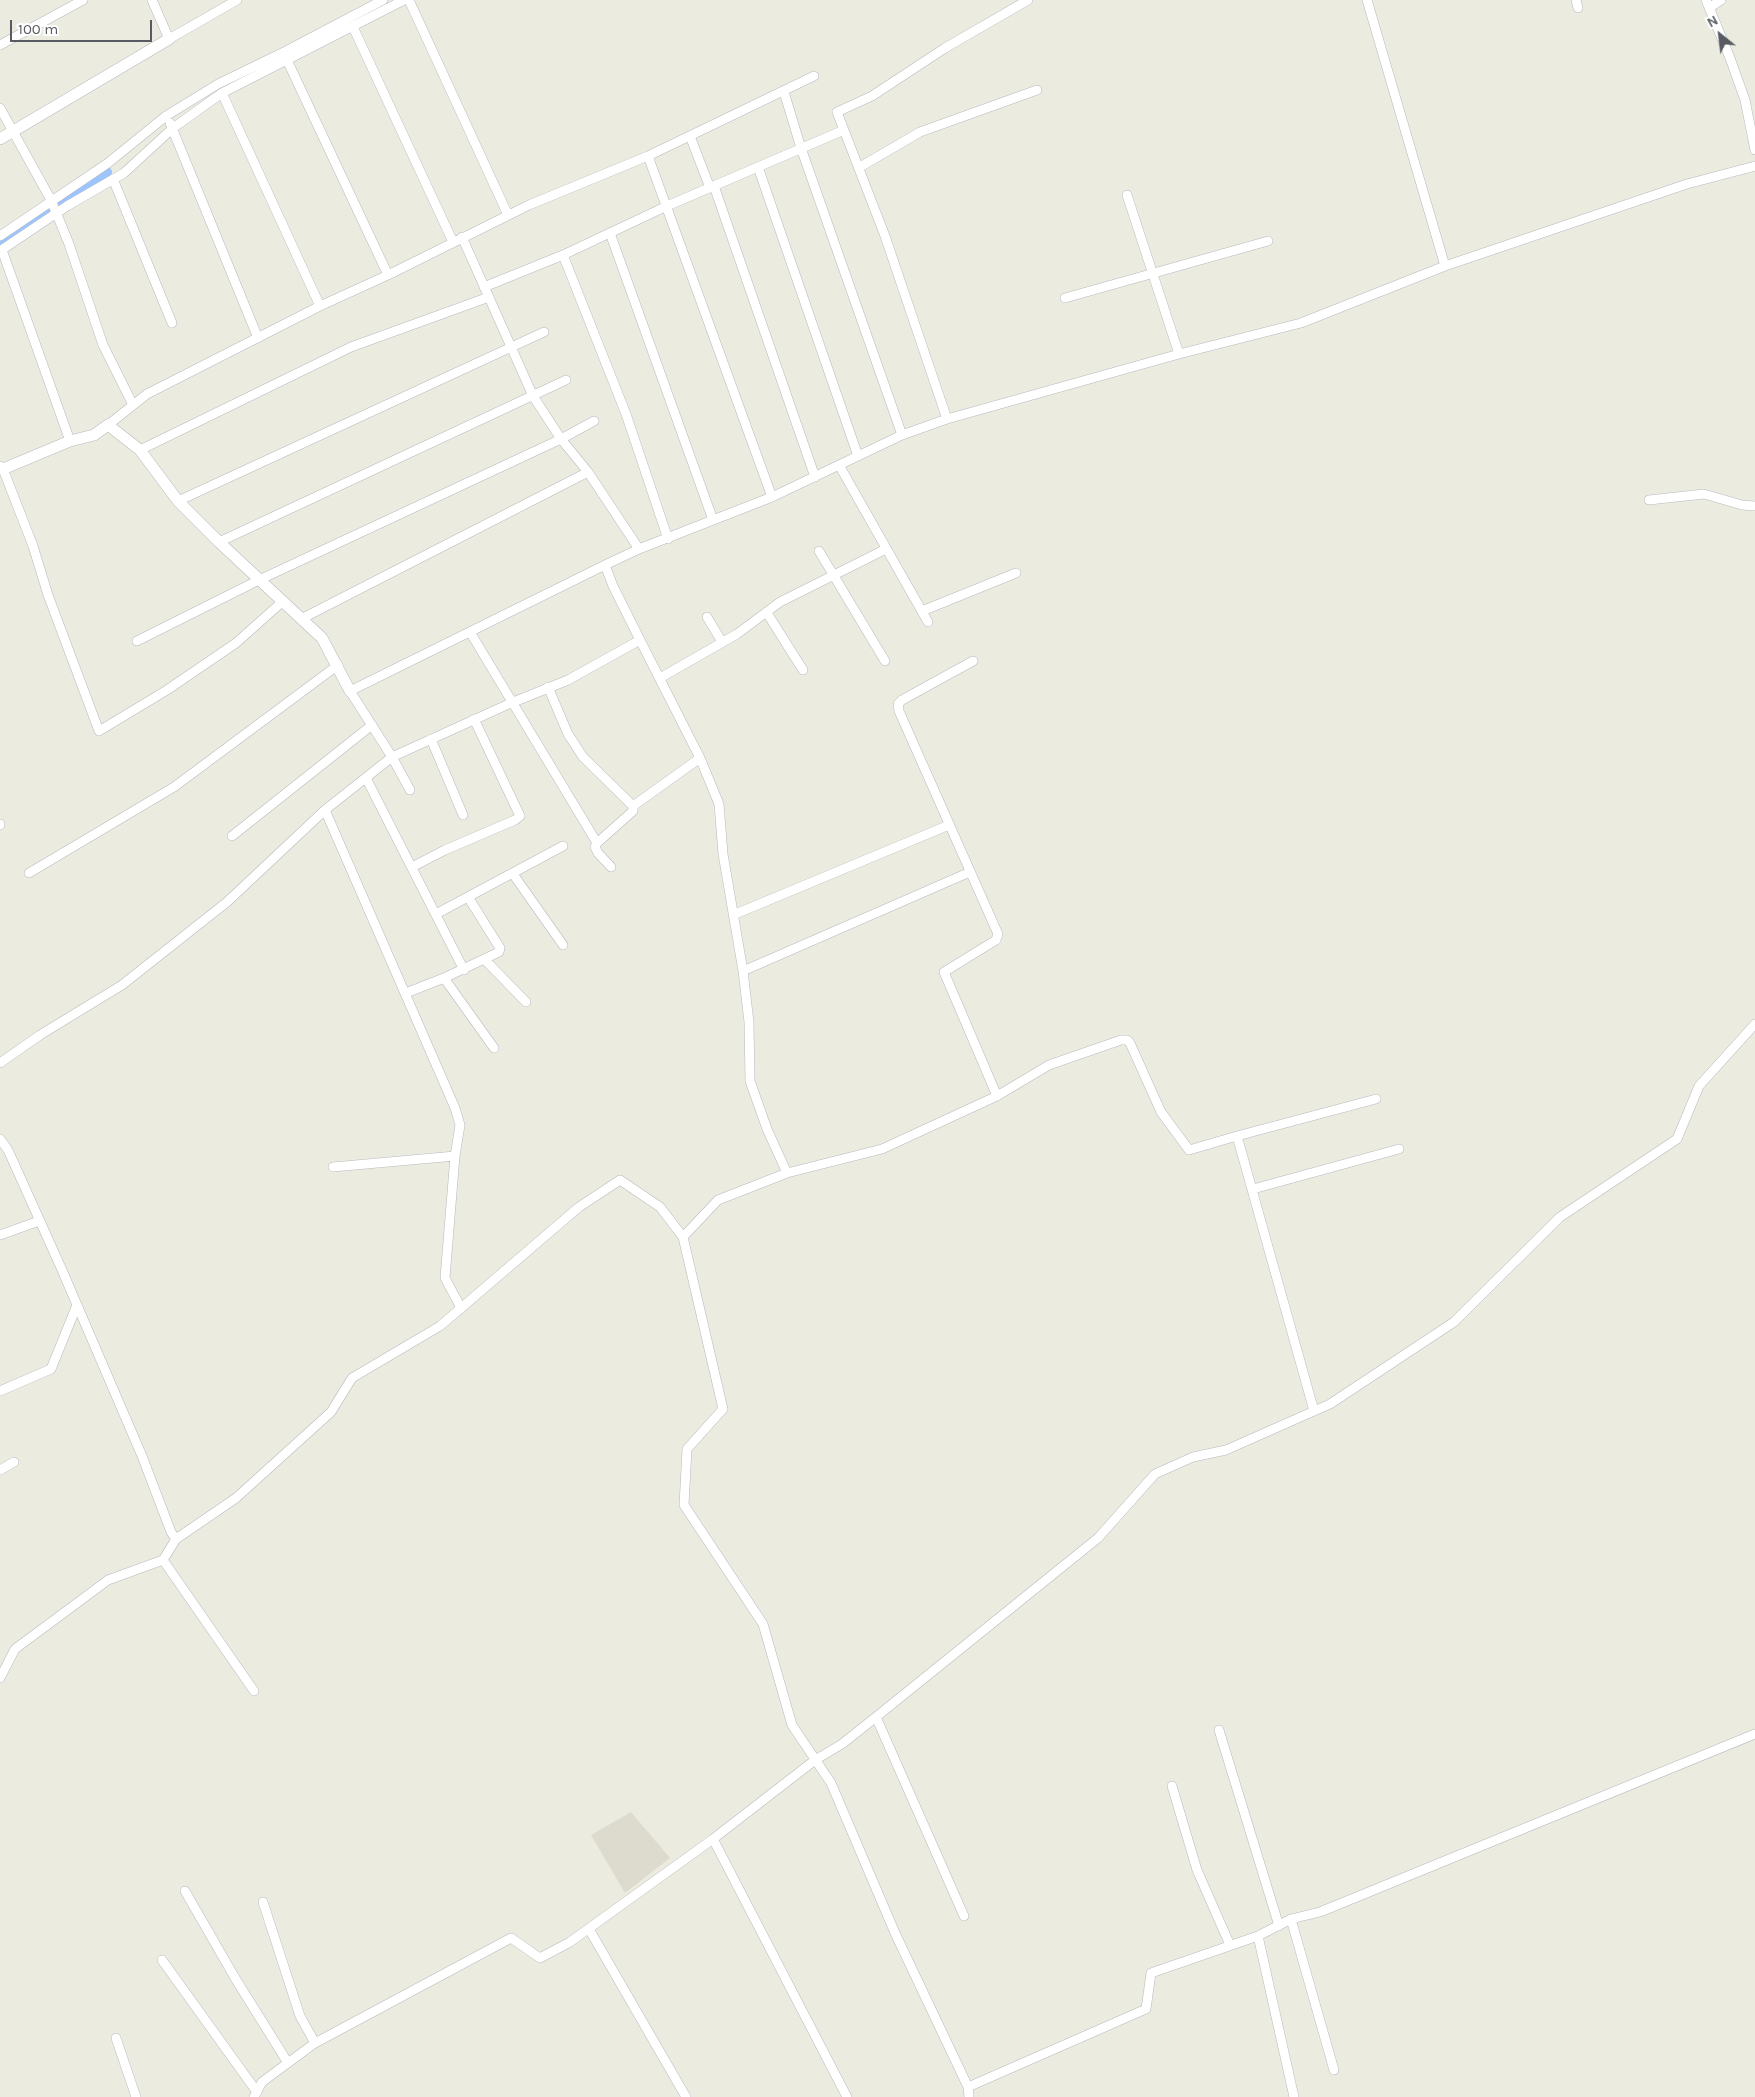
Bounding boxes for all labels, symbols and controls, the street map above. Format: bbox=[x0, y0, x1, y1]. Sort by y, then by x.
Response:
scale bar bbox=[12, 10, 155, 42]
north arrow bbox=[1695, 10, 1745, 60]
text: N bbox=[1704, 12, 1721, 31]
text: 100 m bbox=[18, 20, 58, 38]

